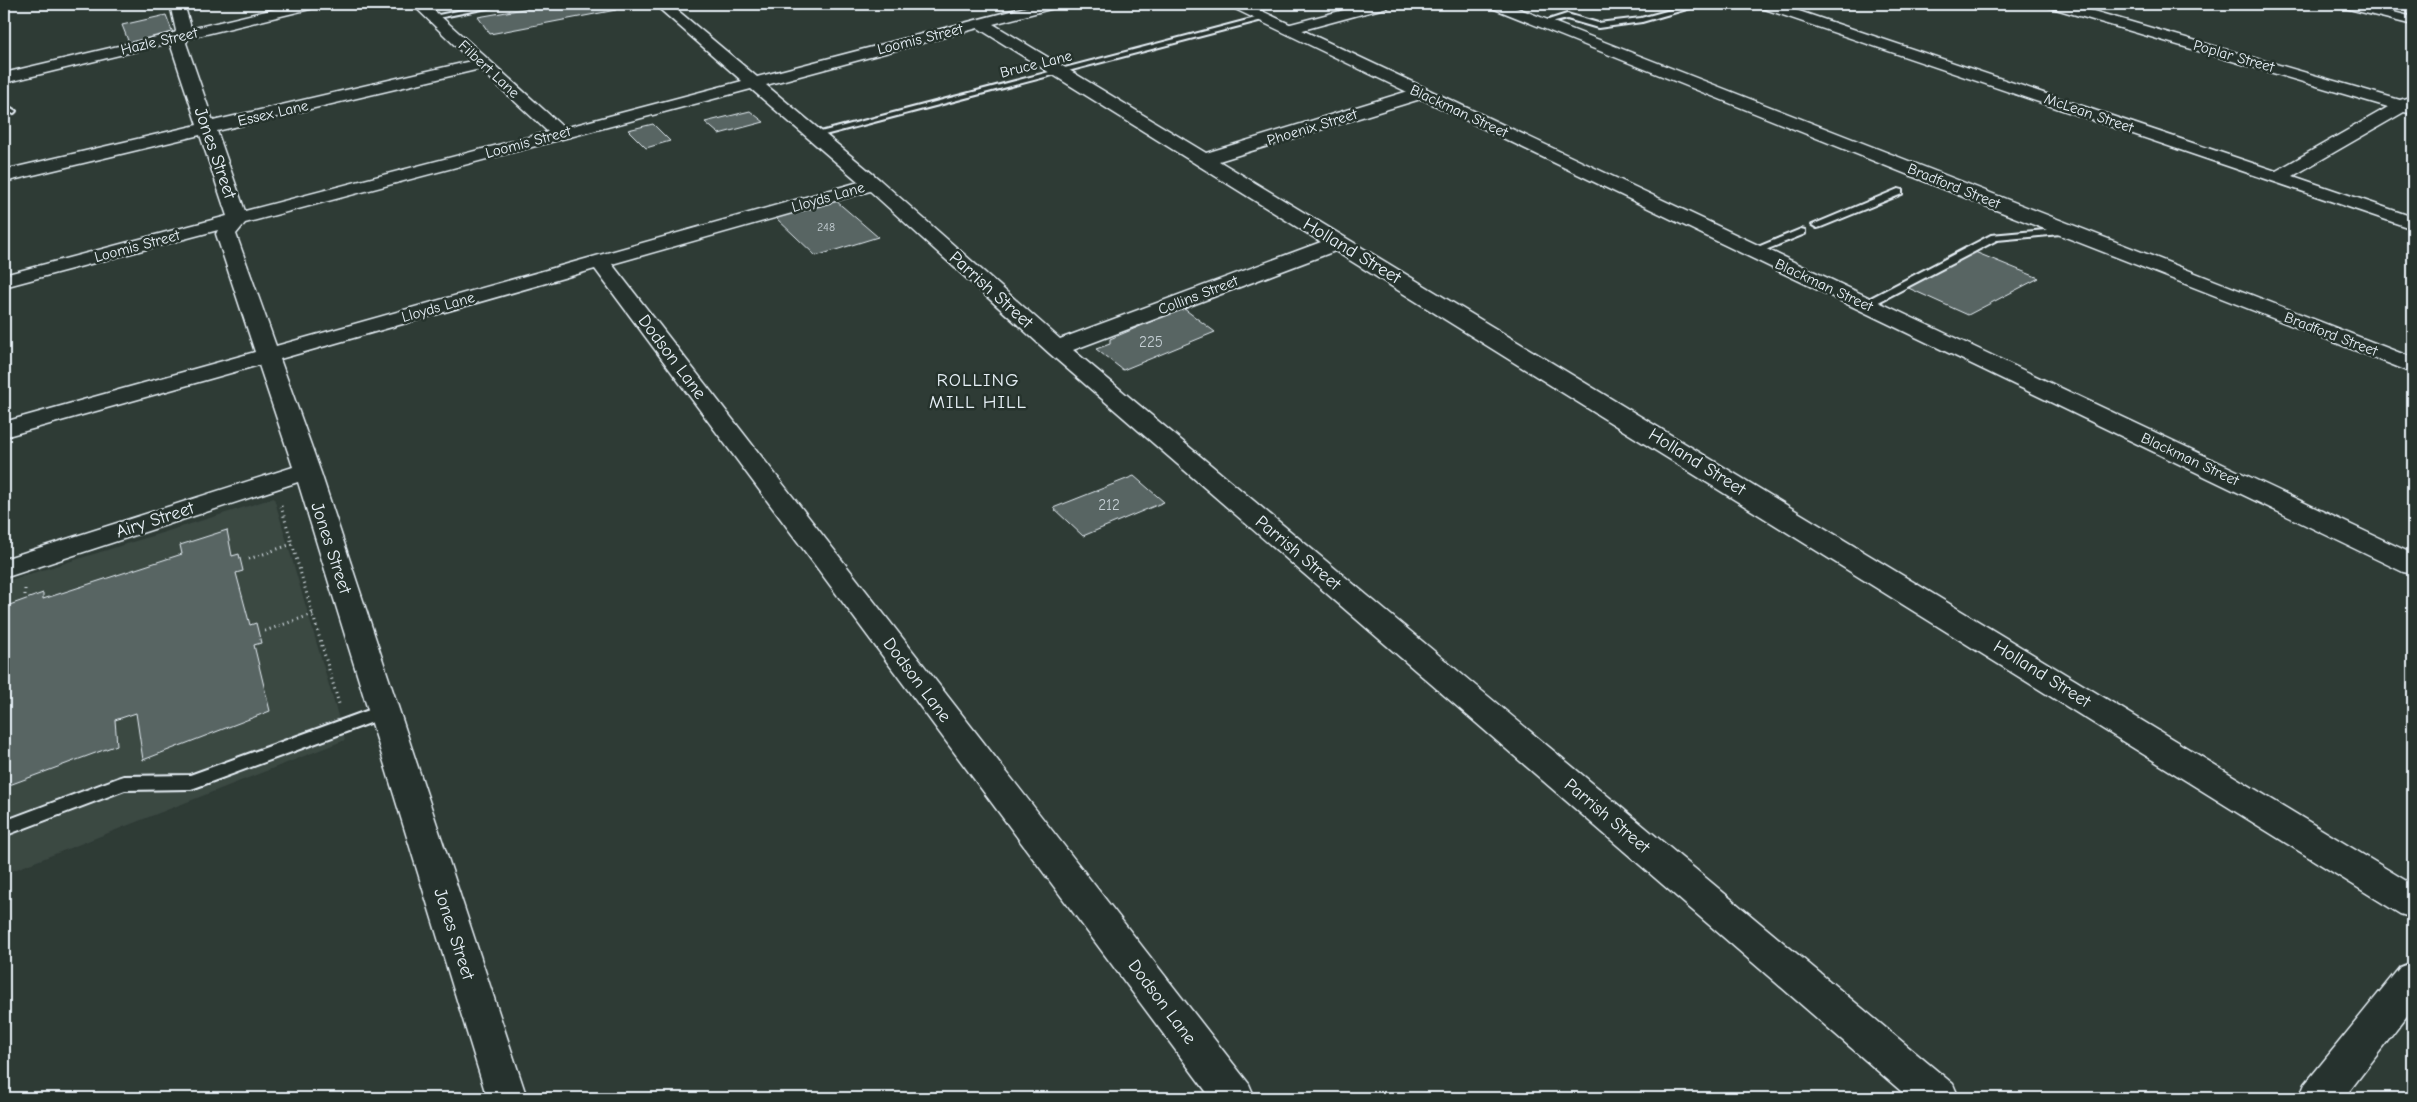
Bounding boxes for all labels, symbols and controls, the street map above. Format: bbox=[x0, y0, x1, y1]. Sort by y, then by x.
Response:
street label: Loomis Street bbox=[875, 19, 965, 58]
street label: Hazle Street bbox=[119, 23, 200, 59]
street label: Filbert Lane bbox=[455, 36, 524, 102]
street label: Poplar Street bbox=[2192, 36, 2277, 76]
street label: Bruce Lane bbox=[998, 46, 1074, 82]
street label: Blackman Street bbox=[1407, 80, 1511, 142]
street label: McLean Street bbox=[2042, 89, 2137, 137]
street label: Essex Lane bbox=[236, 96, 311, 130]
street label: Jones Street bbox=[190, 105, 241, 202]
street label: Phoenix Street bbox=[1265, 105, 1360, 149]
street label: Loomis Street bbox=[483, 122, 573, 162]
street label: Bradford Street bbox=[1905, 159, 2004, 213]
street label: Lloyds Lane bbox=[789, 178, 867, 216]
street label: Holland Street bbox=[1299, 214, 1405, 289]
house number: 248 bbox=[817, 220, 835, 234]
street label: Loomis Street bbox=[92, 226, 182, 266]
street label: Parrish Street bbox=[945, 247, 1038, 334]
street label: Blackman Street bbox=[1772, 254, 1876, 316]
street label: Collins Street bbox=[1155, 271, 1241, 318]
street label: Lloyds Lane bbox=[399, 288, 477, 326]
street label: Bradford Street bbox=[2282, 308, 2381, 360]
street label: Dodson Lane bbox=[633, 311, 711, 403]
house number: 225 bbox=[1139, 333, 1163, 351]
district label: ROLLING MILL HILL bbox=[929, 369, 1027, 413]
street label: Holland Street bbox=[1645, 424, 1750, 501]
street label: Blackman Street bbox=[2138, 428, 2242, 490]
house number: 212 bbox=[1098, 496, 1120, 514]
street label: Airy Street bbox=[113, 497, 197, 542]
street label: Jones Street bbox=[306, 499, 356, 597]
street label: Parrish Street bbox=[1251, 511, 1346, 595]
street label: Dodson Lane bbox=[878, 634, 956, 726]
street label: Holland Street bbox=[1990, 636, 2095, 713]
street label: Parrish Street bbox=[1560, 774, 1655, 858]
street label: Jones Street bbox=[429, 885, 479, 983]
street label: Dodson Lane bbox=[1123, 956, 1201, 1048]

